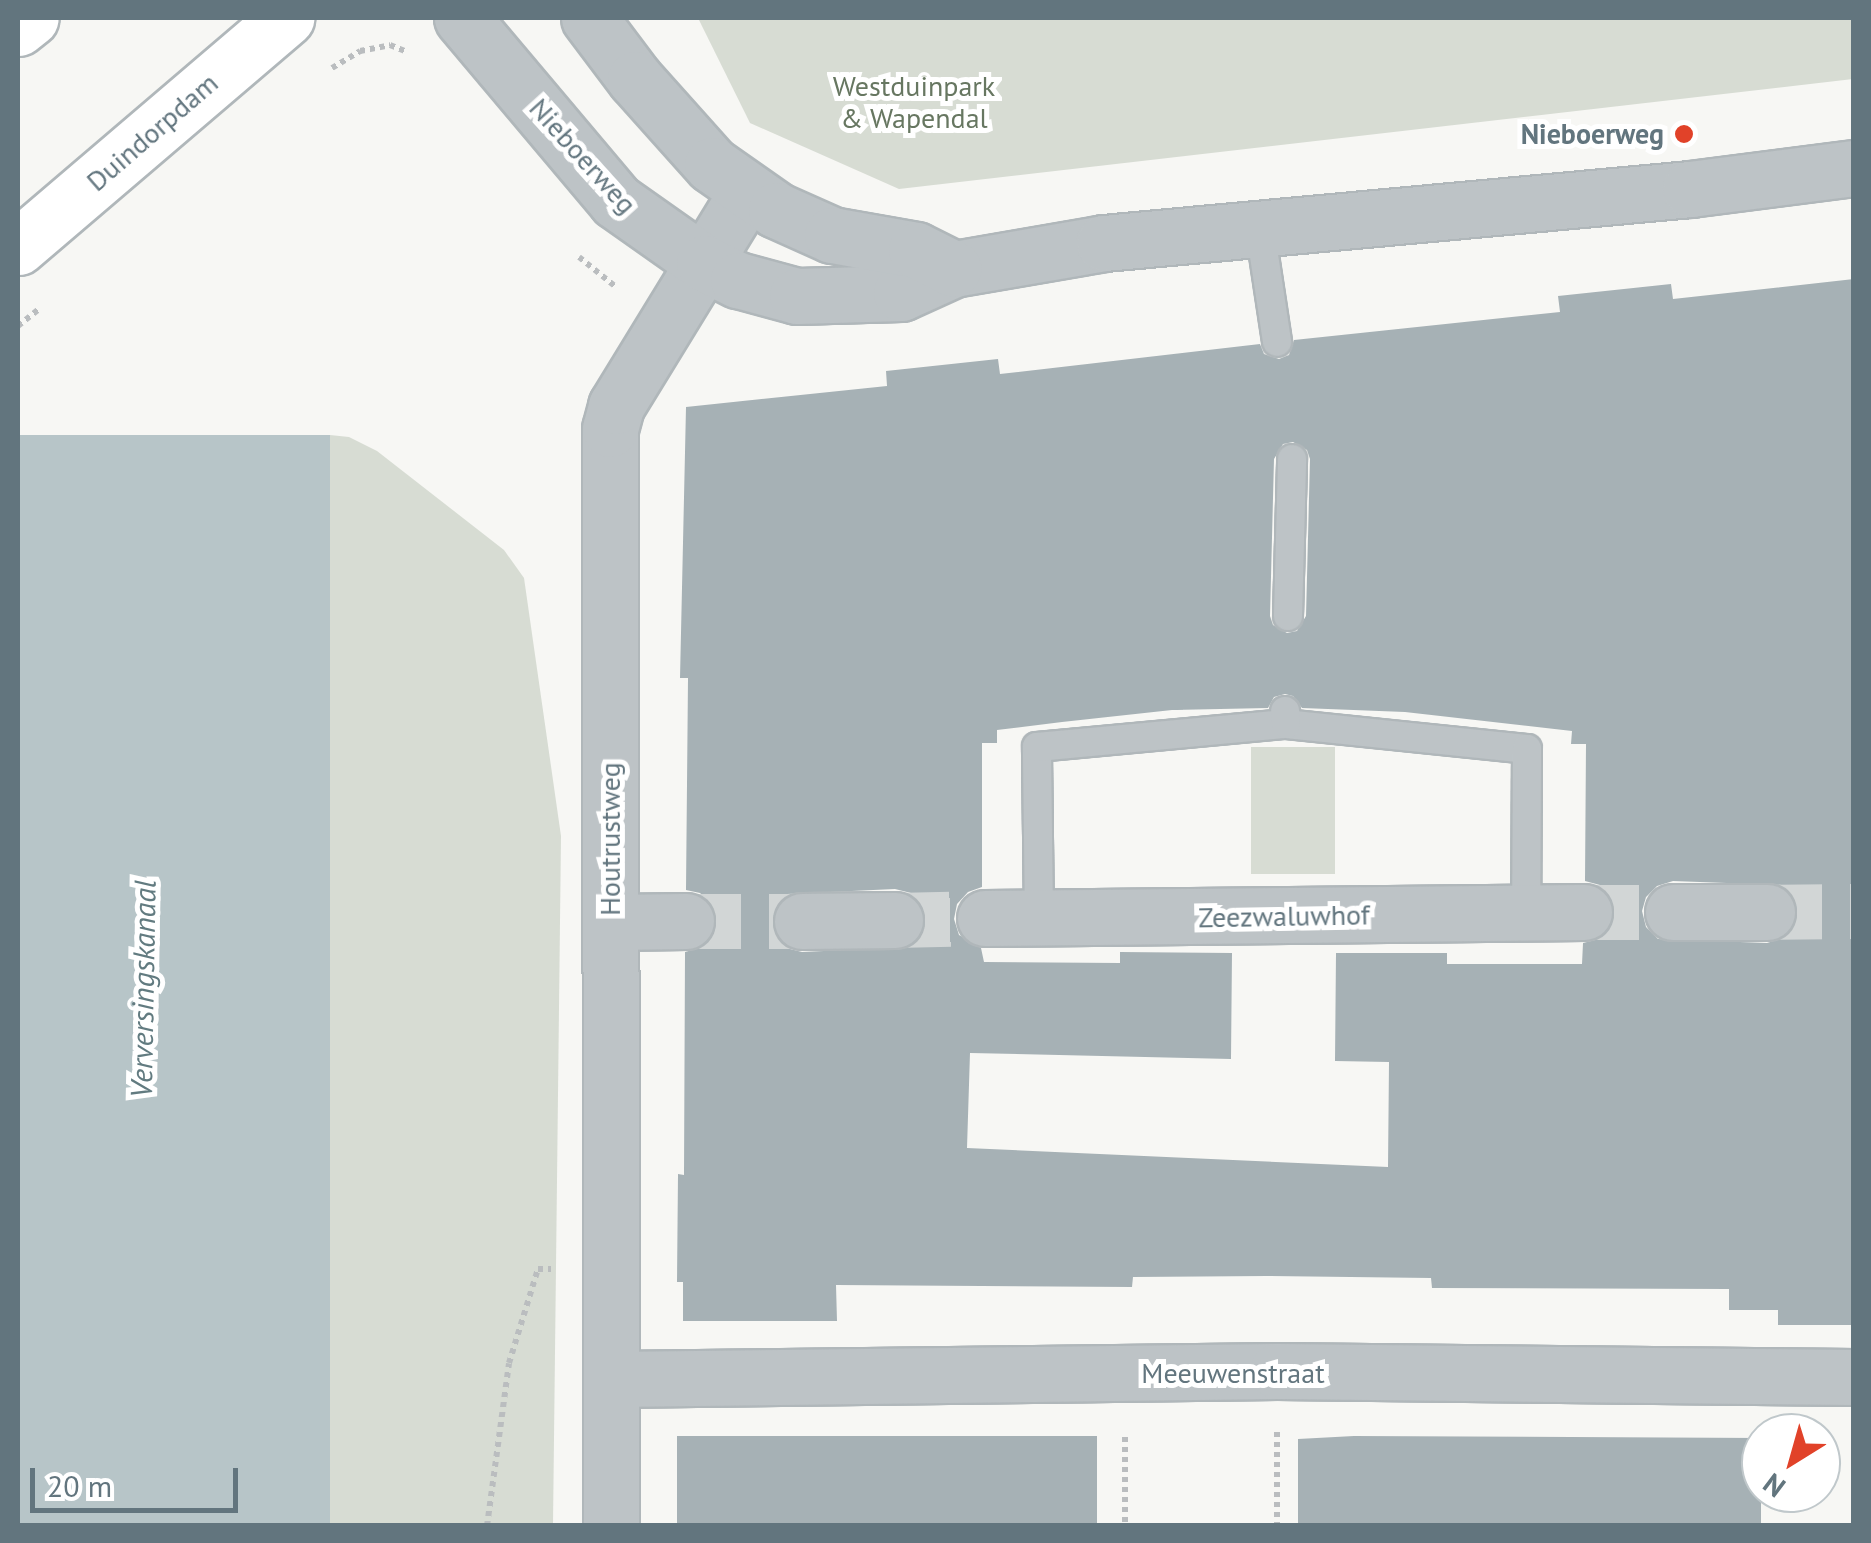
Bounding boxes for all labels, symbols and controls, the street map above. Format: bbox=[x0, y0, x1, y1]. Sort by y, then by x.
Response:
street label: Duindorpdam bbox=[80, 66, 224, 198]
park label: Westduinpark & Wapendal bbox=[833, 69, 995, 135]
street label: Nieboerweg bbox=[522, 91, 644, 221]
place label: Nieboerweg bbox=[1521, 117, 1664, 151]
marker: Nieboerweg bbox=[1673, 123, 1695, 145]
street label: Houtrustweg bbox=[593, 762, 627, 916]
water label: Verversingskanaal bbox=[123, 880, 163, 1098]
street label: Zeezwaluwhof bbox=[1198, 898, 1370, 934]
street label: Meeuwenstraat bbox=[1141, 1356, 1325, 1390]
north arrow bbox=[1741, 1413, 1841, 1513]
scale bar bbox=[35, 1448, 242, 1510]
text: N bbox=[1755, 1465, 1792, 1506]
text: 20 m bbox=[47, 1466, 112, 1505]

